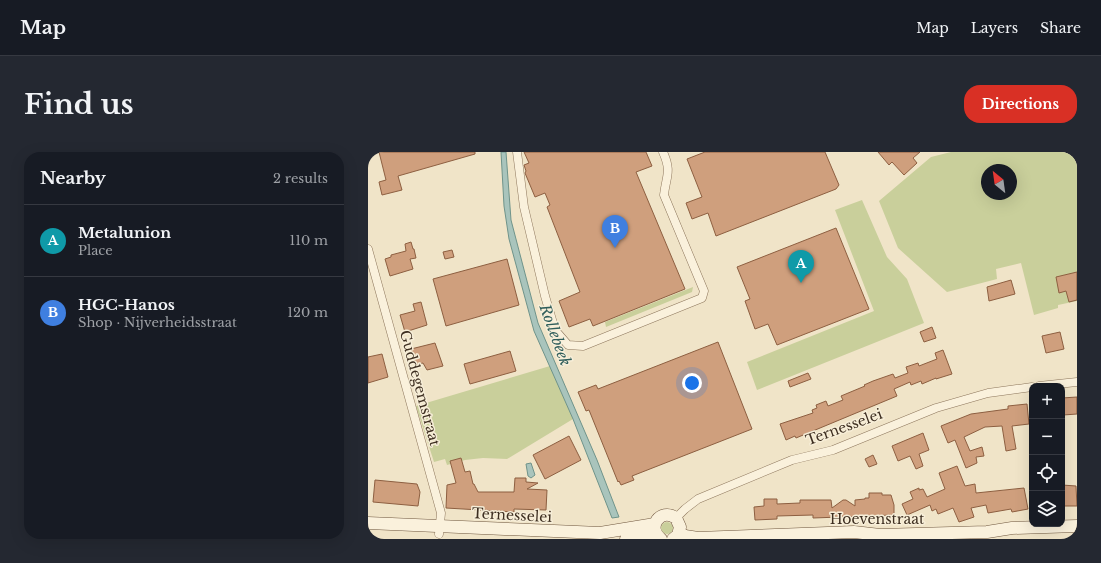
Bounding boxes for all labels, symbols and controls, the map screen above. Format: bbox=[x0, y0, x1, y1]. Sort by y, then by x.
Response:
text: Map bbox=[20, 16, 66, 39]
text: Map bbox=[916, 19, 949, 37]
text: Layers bbox=[971, 19, 1018, 37]
text: Share bbox=[1040, 19, 1081, 37]
button: Directions bbox=[964, 85, 1077, 123]
text: Find us bbox=[24, 87, 134, 122]
north arrow bbox=[981, 164, 1017, 200]
text: Nearby bbox=[40, 168, 106, 189]
text: 2 results bbox=[273, 170, 328, 187]
pin: B bbox=[602, 215, 628, 248]
text: Metalunion bbox=[78, 223, 171, 242]
text: A bbox=[48, 232, 58, 249]
text: 110 m bbox=[289, 232, 328, 249]
text: Place bbox=[78, 242, 113, 259]
pin: A bbox=[788, 250, 814, 283]
text: HGC-Hanos bbox=[78, 295, 175, 314]
water label: Rollebeek bbox=[535, 300, 575, 368]
text: B bbox=[48, 304, 58, 321]
text: 120 m bbox=[287, 304, 328, 321]
text: Shop · Nijverheidsstraat bbox=[78, 314, 237, 331]
street label: Guddegemstraat bbox=[396, 328, 444, 448]
your location bbox=[682, 373, 702, 393]
map controls bbox=[1029, 383, 1065, 527]
button: + bbox=[1029, 383, 1065, 419]
street label: Ternesselei bbox=[803, 405, 885, 449]
button: − bbox=[1029, 419, 1065, 455]
button: locate bbox=[1029, 455, 1065, 491]
button: layers bbox=[1029, 491, 1065, 527]
street label: Ternesselei bbox=[471, 504, 553, 526]
street label: Hoevenstraat bbox=[830, 510, 925, 528]

